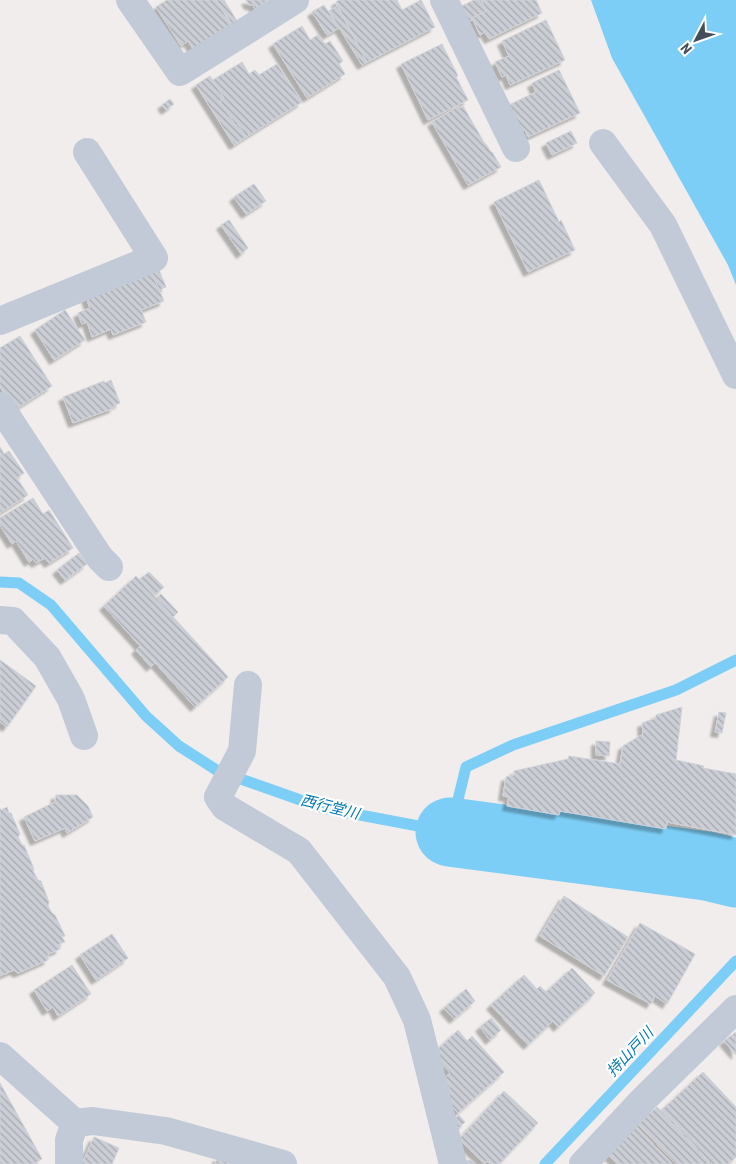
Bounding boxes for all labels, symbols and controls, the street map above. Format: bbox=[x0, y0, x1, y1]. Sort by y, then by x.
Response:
north arrow bbox=[671, 15, 721, 65]
text: N bbox=[677, 40, 695, 57]
water label: 西行堂川 bbox=[299, 791, 363, 823]
water label: 持山戸川 bbox=[603, 1022, 658, 1080]

